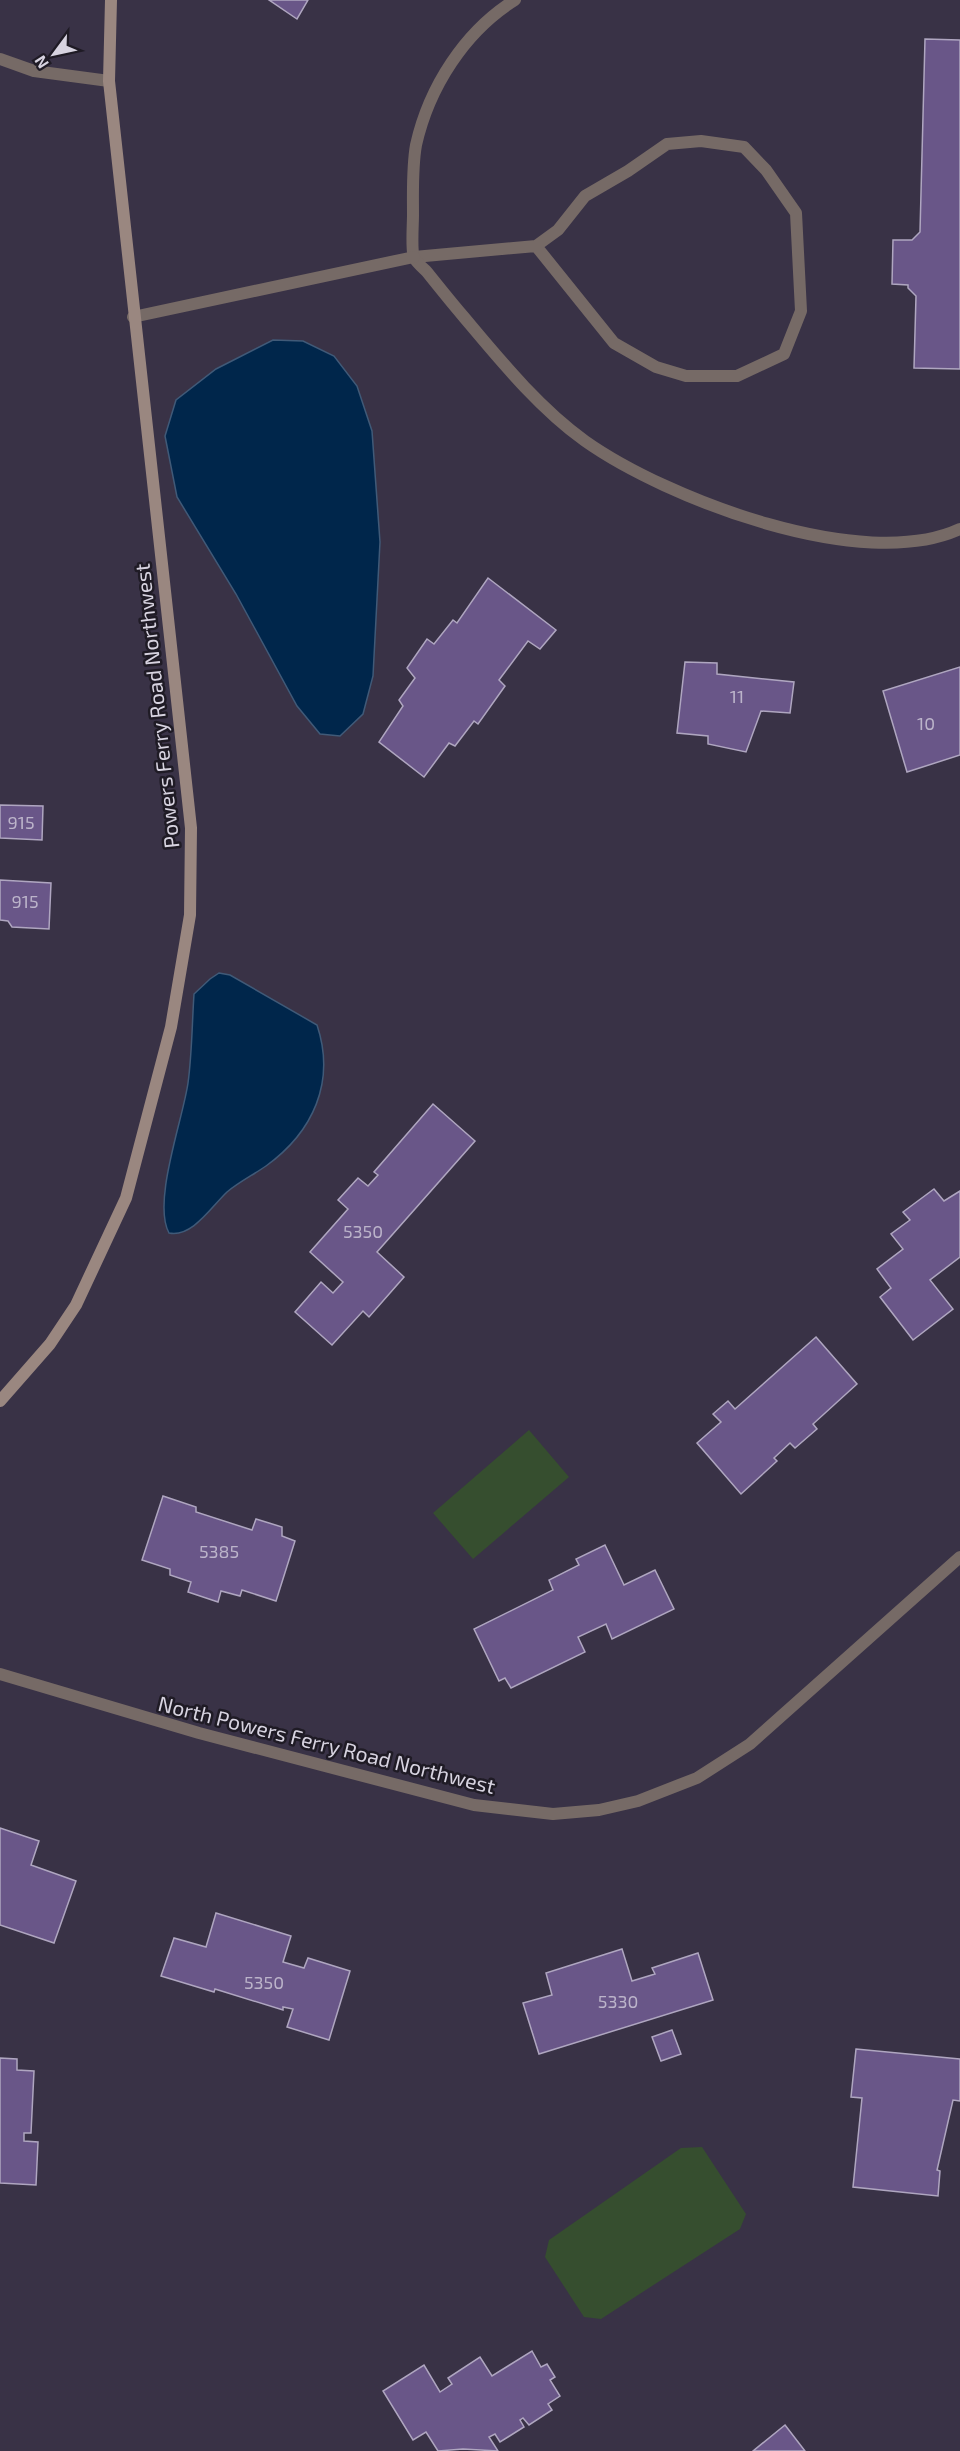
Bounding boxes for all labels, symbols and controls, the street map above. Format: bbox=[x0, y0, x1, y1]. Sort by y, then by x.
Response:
north arrow bbox=[24, 24, 84, 84]
text: N bbox=[30, 52, 52, 72]
street label: Powers Ferry Road Northwest bbox=[129, 562, 183, 850]
house number: 11 bbox=[730, 685, 744, 707]
house number: 10 bbox=[917, 712, 935, 734]
house number: 915 bbox=[7, 811, 35, 833]
house number: 915 bbox=[11, 890, 39, 912]
house number: 5350 bbox=[343, 1220, 383, 1242]
house number: 5385 bbox=[199, 1540, 239, 1562]
street label: North Powers Ferry Road Northwest bbox=[156, 1690, 498, 1798]
house number: 5350 bbox=[244, 1971, 284, 1993]
house number: 5330 bbox=[598, 1990, 638, 2012]

